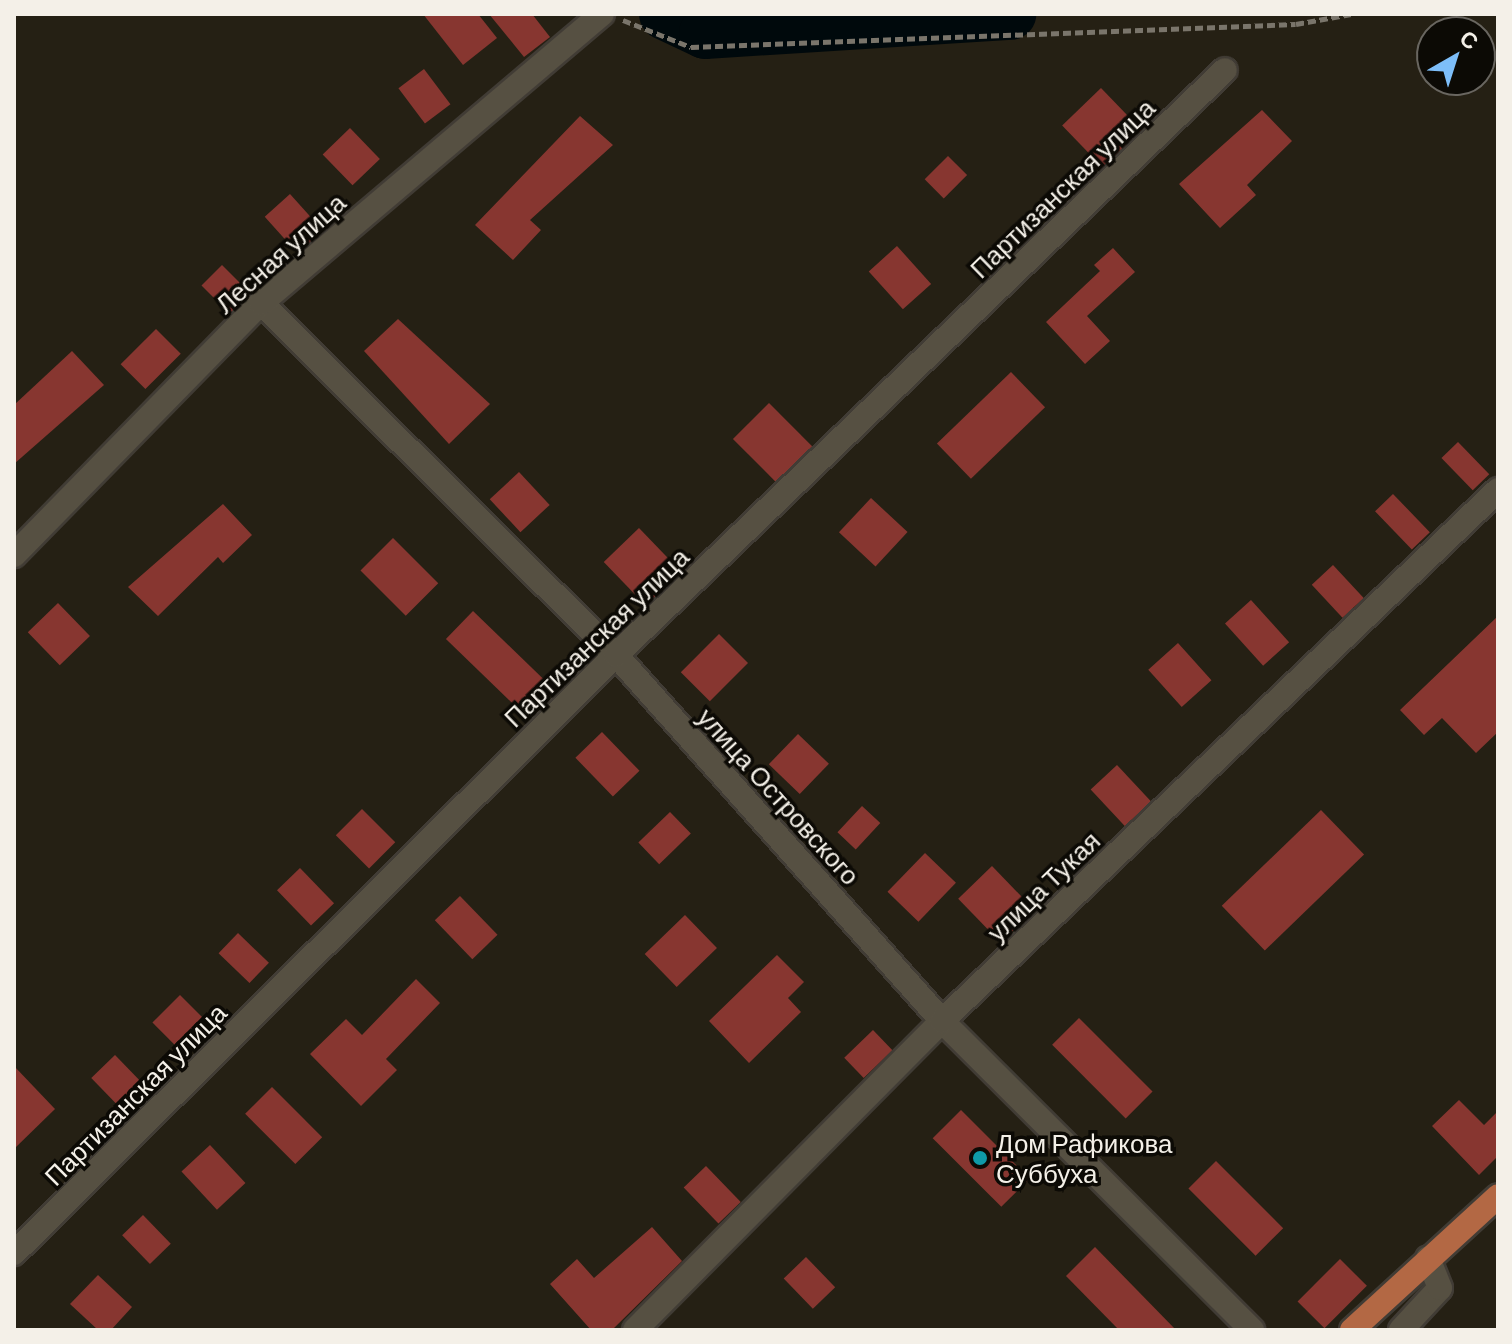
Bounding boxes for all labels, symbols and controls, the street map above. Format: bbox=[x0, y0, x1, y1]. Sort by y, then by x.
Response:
north arrow bbox=[1416, 16, 1496, 96]
text: С bbox=[1455, 24, 1484, 54]
street label: Партизанская улица bbox=[963, 92, 1161, 284]
street label: Лесная улица bbox=[209, 187, 351, 319]
street label: Партизанская улица bbox=[497, 541, 695, 733]
street label: улица Островского bbox=[692, 701, 866, 891]
street label: улица Тукая bbox=[980, 825, 1106, 947]
street label: Партизанская улица bbox=[38, 997, 232, 1191]
place label: Дом Рафикова Суббуха bbox=[996, 1127, 1172, 1188]
marker: Дом Рафикова Суббуха bbox=[971, 1149, 989, 1167]

